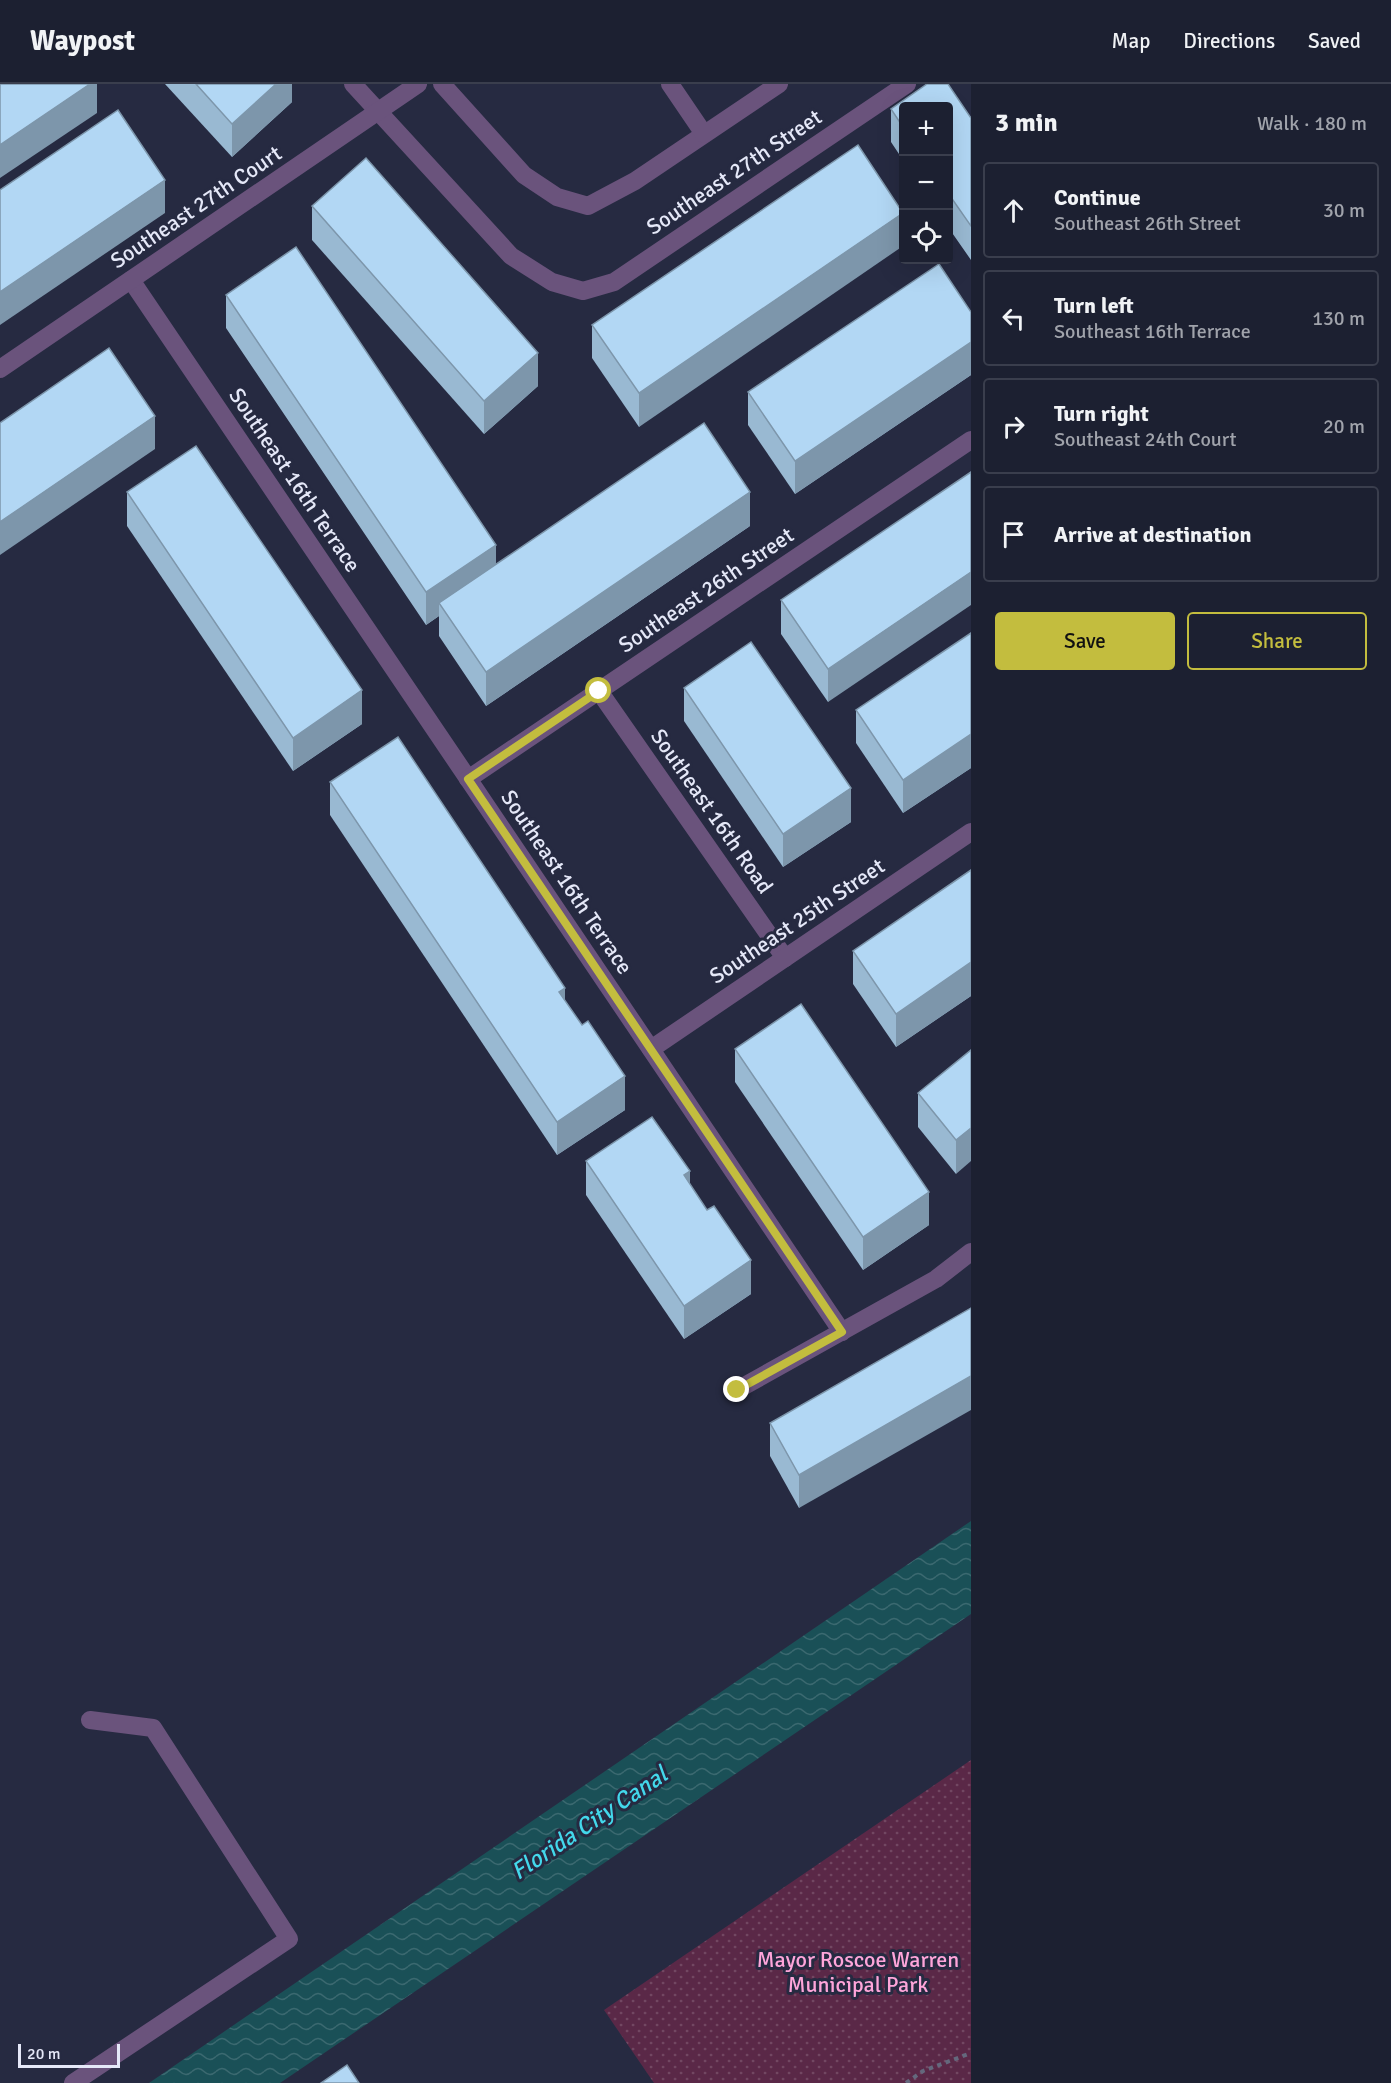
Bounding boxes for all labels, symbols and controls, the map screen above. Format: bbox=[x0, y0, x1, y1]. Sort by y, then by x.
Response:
text: Waypost bbox=[30, 24, 135, 58]
text: Map bbox=[1112, 28, 1150, 54]
text: Directions bbox=[1183, 28, 1275, 54]
text: Saved bbox=[1308, 28, 1361, 54]
map controls bbox=[899, 102, 953, 264]
button: + bbox=[899, 102, 953, 156]
street label: Southeast 27th Street bbox=[641, 103, 827, 241]
text: 3 min bbox=[995, 107, 1058, 139]
text: Walk · 180 m bbox=[1257, 111, 1367, 136]
street label: Southeast 27th Court bbox=[105, 139, 287, 274]
button: − bbox=[899, 156, 953, 210]
text: Continue bbox=[1054, 184, 1141, 211]
icon: ahead bbox=[997, 194, 1030, 227]
text: 30 m bbox=[1323, 198, 1365, 223]
button: locate bbox=[899, 210, 953, 264]
text: Southeast 26th Street bbox=[1054, 211, 1241, 236]
text: Turn left bbox=[1054, 292, 1134, 319]
icon: left bbox=[997, 302, 1030, 335]
text: 130 m bbox=[1312, 306, 1365, 331]
text: Southeast 16th Terrace bbox=[1054, 319, 1251, 344]
street label: Southeast 16th Terrace bbox=[223, 383, 367, 577]
text: Turn right bbox=[1054, 400, 1149, 427]
icon: right bbox=[997, 410, 1030, 443]
text: 20 m bbox=[1323, 414, 1365, 439]
text: Southeast 24th Court bbox=[1054, 427, 1237, 452]
icon: arrive bbox=[997, 518, 1030, 551]
street label: Southeast 26th Street bbox=[613, 521, 799, 659]
text: Arrive at destination bbox=[1054, 521, 1251, 548]
button: Save bbox=[995, 612, 1175, 670]
button: Share bbox=[1187, 612, 1367, 670]
route start bbox=[585, 677, 611, 703]
street label: Southeast 16th Road bbox=[645, 723, 779, 899]
street label: Southeast 16th Terrace bbox=[495, 785, 639, 979]
street label: Southeast 25th Street bbox=[704, 852, 890, 990]
route end bbox=[723, 1376, 749, 1402]
water label: Florida City Canal bbox=[505, 1758, 675, 1886]
park label: Mayor Roscoe Warren Municipal Park bbox=[757, 1946, 959, 1998]
scale bar bbox=[18, 2041, 120, 2068]
text: 20 m bbox=[27, 2044, 61, 2064]

